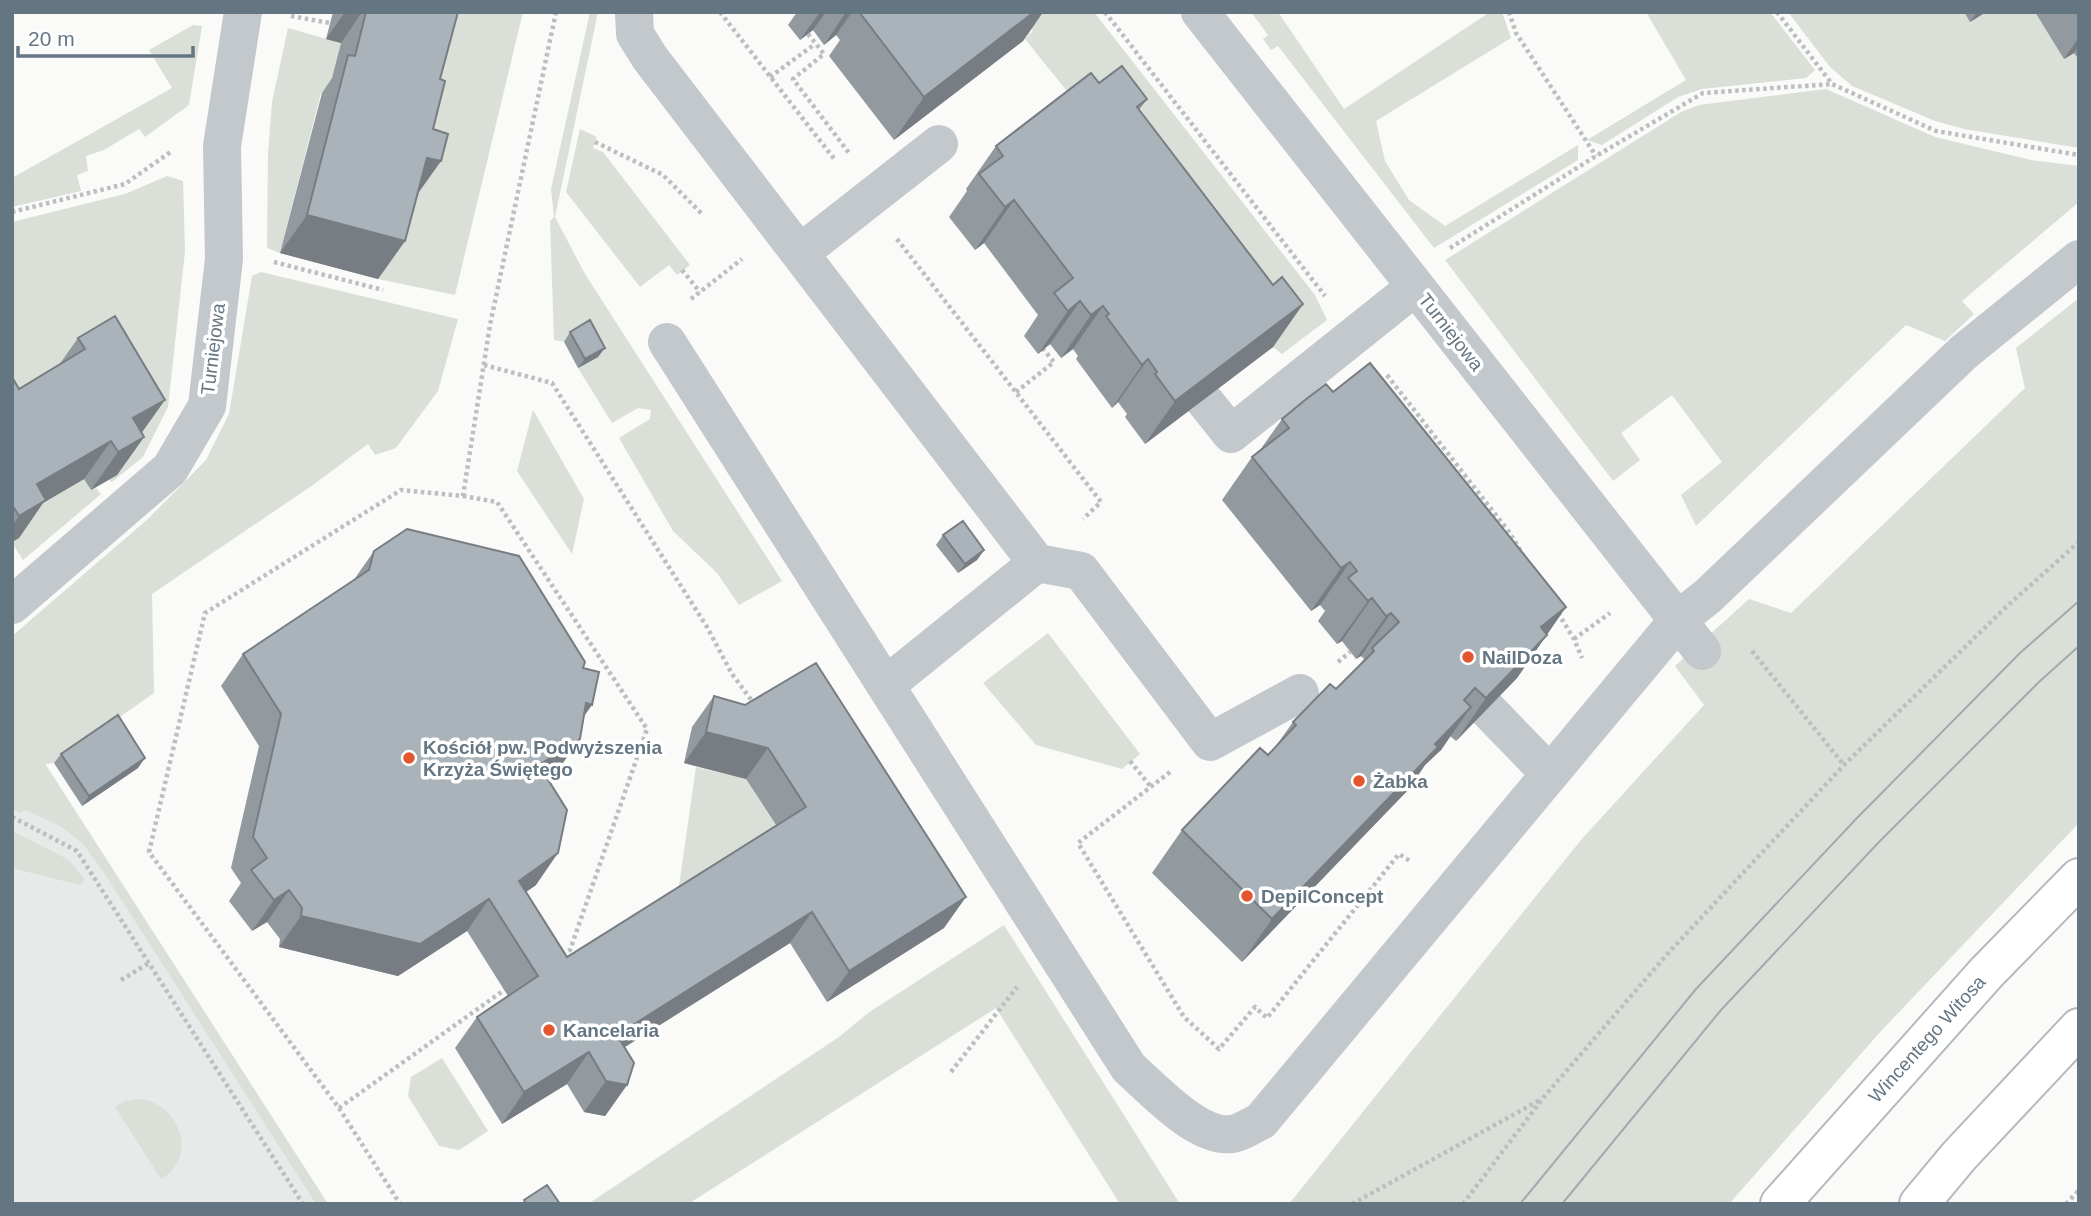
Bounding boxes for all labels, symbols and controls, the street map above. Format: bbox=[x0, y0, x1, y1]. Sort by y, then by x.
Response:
scale bar bbox=[18, 14, 192, 58]
text: 20 m bbox=[28, 27, 75, 50]
street label: Turniejowa bbox=[1414, 289, 1488, 375]
street label: Turniejowa bbox=[197, 302, 229, 396]
place label: NailDoza bbox=[1482, 647, 1563, 668]
marker: NailDoza bbox=[1460, 649, 1476, 665]
place label: Kościół pw. Podwyższenia Krzyża Świętego bbox=[423, 737, 662, 780]
marker: Kościół pw. Podwyższenia Krzyża Świętego bbox=[401, 750, 417, 766]
place label: Żabka bbox=[1373, 771, 1428, 792]
marker: Żabka bbox=[1351, 773, 1367, 789]
place label: DepilConcept bbox=[1261, 886, 1384, 907]
marker: DepilConcept bbox=[1239, 888, 1255, 904]
street label: Wincentego Witosa bbox=[1864, 971, 1990, 1107]
place label: Kancelaria bbox=[563, 1020, 660, 1041]
marker: Kancelaria bbox=[541, 1022, 557, 1038]

